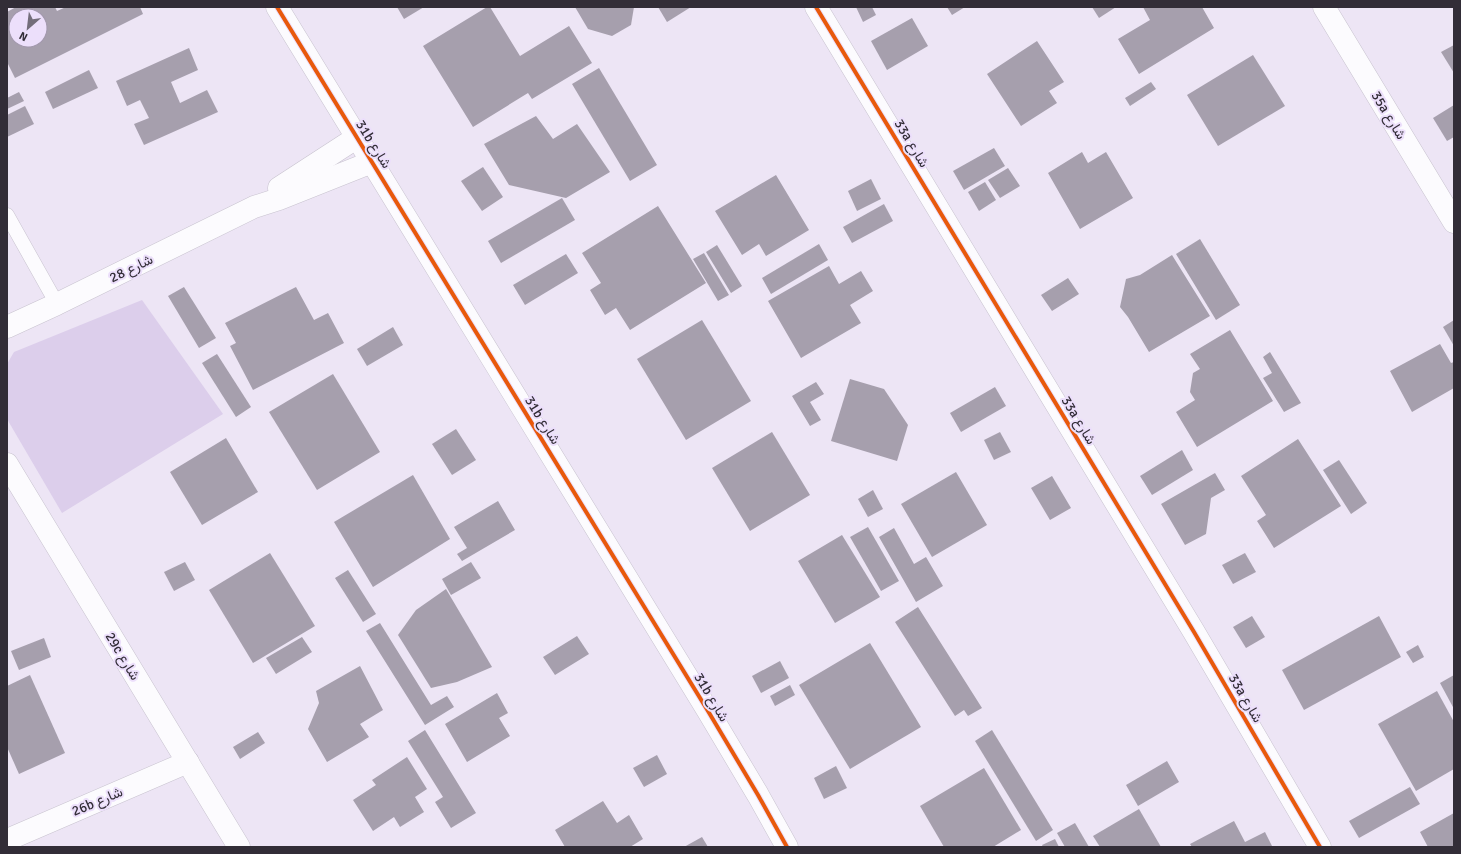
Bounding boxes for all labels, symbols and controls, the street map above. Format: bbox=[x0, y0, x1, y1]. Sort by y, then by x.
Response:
north arrow bbox=[8, 8, 48, 48]
text: N bbox=[17, 29, 30, 44]
street label: 35a شارع bbox=[1366, 88, 1410, 144]
street label: 33a شارع bbox=[889, 116, 933, 172]
street label: 31b شارع bbox=[350, 117, 395, 173]
street label: شارع 28 bbox=[107, 251, 157, 288]
street label: 31b شارع bbox=[519, 393, 564, 449]
street label: 33a شارع bbox=[1056, 393, 1100, 449]
street label: 29c شارع bbox=[100, 629, 144, 684]
street label: 31b شارع bbox=[689, 670, 733, 726]
street label: 33a شارع bbox=[1223, 671, 1266, 727]
street label: 26b شارع bbox=[69, 783, 126, 822]

